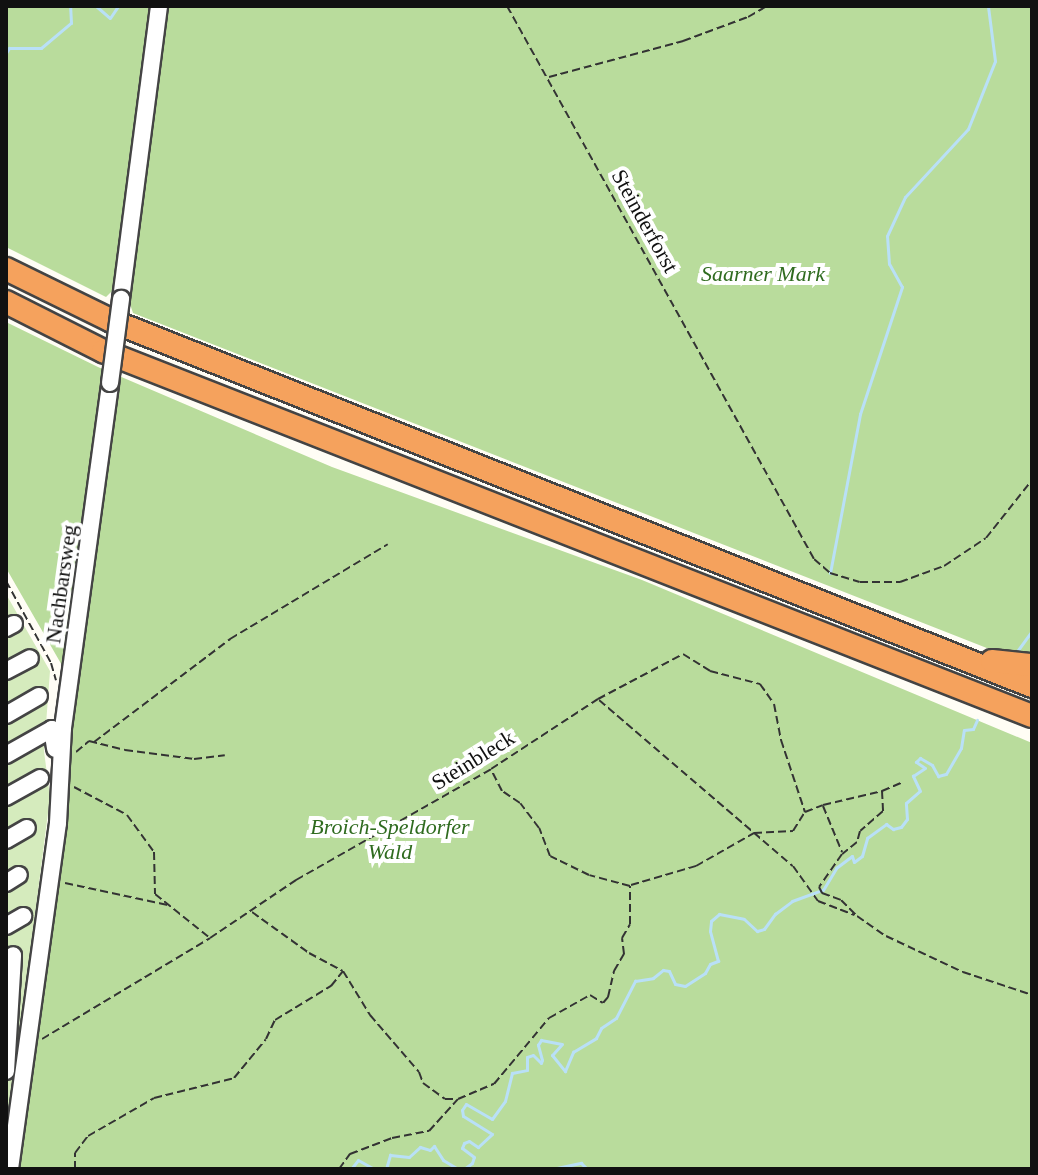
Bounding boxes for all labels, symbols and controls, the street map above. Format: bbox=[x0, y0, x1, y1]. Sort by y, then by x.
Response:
street label: Steinderforst bbox=[606, 165, 684, 277]
park label: Saarner Mark bbox=[701, 261, 825, 287]
street label: Nachbarsweg bbox=[40, 523, 82, 645]
street label: Steinbleck bbox=[427, 724, 519, 796]
park label: Broich-Speldorfer Wald bbox=[310, 813, 470, 864]

